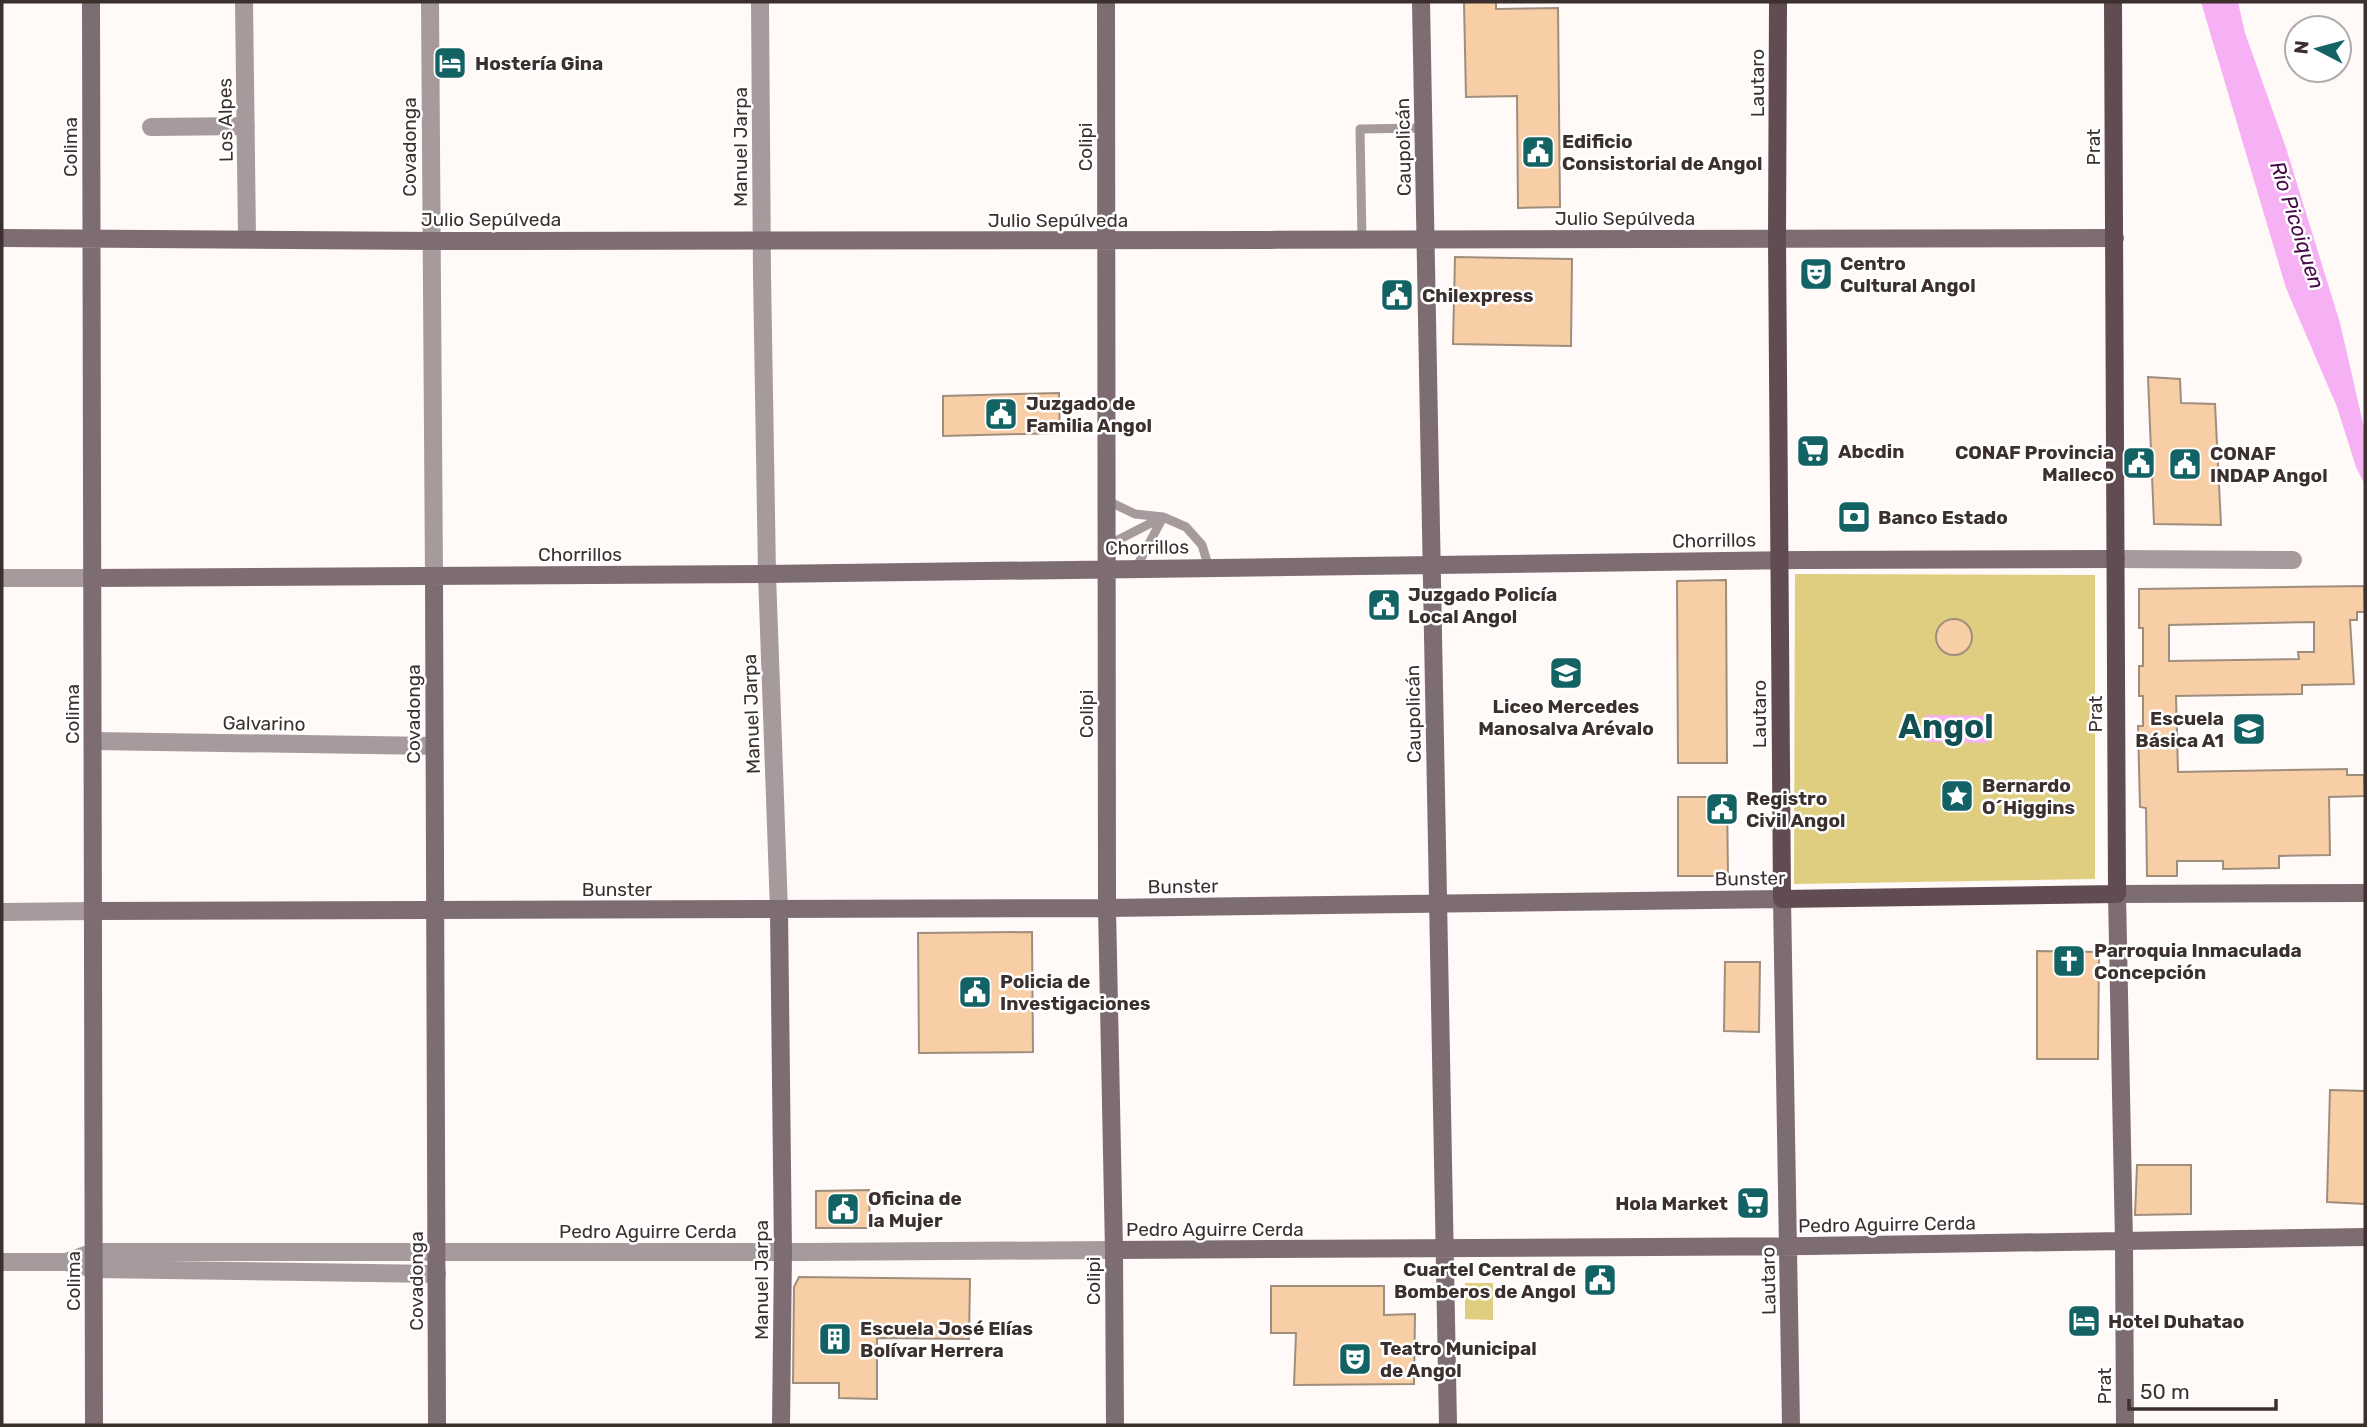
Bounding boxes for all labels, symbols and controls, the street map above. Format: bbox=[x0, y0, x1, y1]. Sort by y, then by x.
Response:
north arrow bbox=[2283, 14, 2353, 84]
text: N bbox=[2289, 39, 2314, 55]
hotel icon: Hostería Gina bbox=[431, 44, 469, 82]
street label: Lautaro bbox=[1746, 49, 1769, 117]
place label: Hostería Gina bbox=[475, 52, 603, 75]
street label: Los Alpes bbox=[213, 78, 238, 162]
street label: Manuel Jarpa bbox=[729, 87, 752, 207]
street label: Covadonga bbox=[398, 97, 421, 197]
street label: Caupolicán bbox=[1391, 98, 1416, 196]
street label: Colima bbox=[59, 117, 82, 177]
street label: Colipi bbox=[1074, 123, 1097, 171]
street label: Prat bbox=[2082, 128, 2105, 166]
place label: Edificio Consistorial de Angol bbox=[1562, 130, 1763, 175]
public building icon: Edificio Consistorial de Angol bbox=[1519, 133, 1557, 171]
water label: Río Picoiquen bbox=[2265, 158, 2330, 292]
street label: Julio Sepúlveda bbox=[1555, 207, 1695, 230]
street label: Julio Sepúlveda bbox=[421, 208, 561, 231]
street label: Julio Sepúlveda bbox=[988, 209, 1128, 232]
place label: Centro Cultural Angol bbox=[1840, 252, 1976, 297]
theatre icon: Centro Cultural Angol bbox=[1797, 255, 1835, 293]
public building icon: Chilexpress bbox=[1378, 276, 1416, 314]
place label: Chilexpress bbox=[1422, 284, 1534, 307]
place label: Juzgado de Familia Angol bbox=[1026, 392, 1152, 437]
public building icon: Juzgado de Familia Angol bbox=[982, 395, 1020, 433]
supermarket icon: Abcdin bbox=[1794, 432, 1832, 470]
place label: Abcdin bbox=[1838, 440, 1904, 463]
place label: CONAF Provincia Malleco bbox=[1955, 441, 2114, 486]
place label: CONAF INDAP Angol bbox=[2210, 442, 2328, 487]
public building icon: CONAF Provincia Malleco bbox=[2120, 444, 2158, 482]
public building icon: CONAF INDAP Angol bbox=[2166, 445, 2204, 483]
bank icon: Banco Estado bbox=[1835, 498, 1873, 536]
place label: Banco Estado bbox=[1878, 506, 2008, 529]
street label: Chorrillos bbox=[1672, 528, 1756, 553]
street label: Chorrillos bbox=[1105, 535, 1189, 560]
street label: Chorrillos bbox=[538, 543, 622, 566]
place label: Juzgado Policía Local Angol bbox=[1408, 583, 1557, 628]
public building icon: Juzgado Policía Local Angol bbox=[1365, 586, 1403, 624]
street label: Manuel Jarpa bbox=[738, 654, 765, 774]
school or university icon: Liceo Mercedes Manosalva Arévalo bbox=[1547, 654, 1585, 692]
street label: Covadonga bbox=[402, 664, 425, 764]
street label: Caupolicán bbox=[1401, 665, 1426, 763]
street label: Lautaro bbox=[1748, 680, 1771, 748]
street label: Colima bbox=[61, 684, 84, 744]
street label: Colipi bbox=[1075, 690, 1098, 738]
place label: Liceo Mercedes Manosalva Arévalo bbox=[1478, 695, 1654, 740]
street label: Prat bbox=[2084, 695, 2107, 733]
district label: Angol bbox=[1898, 707, 1994, 746]
place label: Escuela Básica A1 bbox=[2135, 707, 2224, 752]
school or university icon: Escuela Básica A1 bbox=[2230, 710, 2268, 748]
street label: Galvarino bbox=[222, 711, 306, 736]
place label: Bernardo O´Higgins bbox=[1982, 774, 2075, 819]
place icon: Bernardo O´Higgins bbox=[1938, 777, 1976, 815]
place label: Registro Civil Angol bbox=[1746, 787, 1845, 832]
public building icon: Registro Civil Angol bbox=[1703, 790, 1741, 828]
street label: Bunster bbox=[1715, 866, 1786, 891]
street label: Bunster bbox=[1148, 874, 1219, 899]
street label: Bunster bbox=[582, 878, 653, 901]
place label: Parroquia Inmaculada Concepción bbox=[2094, 939, 2302, 984]
church icon: Parroquia Inmaculada Concepción bbox=[2050, 942, 2088, 980]
place label: Policia de Investigaciones bbox=[1000, 970, 1151, 1015]
public building icon: Policia de Investigaciones bbox=[956, 973, 994, 1011]
supermarket icon: Hola Market bbox=[1734, 1184, 1772, 1222]
place label: Oficina de la Mujer bbox=[868, 1187, 962, 1232]
public building icon: Oficina de la Mujer bbox=[824, 1190, 862, 1228]
place label: Hola Market bbox=[1615, 1192, 1728, 1215]
street label: Pedro Aguirre Cerda bbox=[1798, 1211, 1976, 1238]
street label: Pedro Aguirre Cerda bbox=[1126, 1218, 1304, 1241]
street label: Pedro Aguirre Cerda bbox=[559, 1220, 737, 1243]
street label: Manuel Jarpa bbox=[750, 1220, 773, 1340]
street label: Covadonga bbox=[405, 1231, 428, 1331]
street label: Lautaro bbox=[1756, 1247, 1781, 1315]
street label: Colima bbox=[62, 1251, 85, 1311]
street label: Colipi bbox=[1082, 1257, 1105, 1305]
place label: Cuartel Central de Bomberos de Angol bbox=[1394, 1258, 1576, 1303]
public building icon: Cuartel Central de Bomberos de Angol bbox=[1581, 1261, 1619, 1299]
hotel icon: Hotel Duhatao bbox=[2065, 1302, 2103, 1340]
place label: Hotel Duhatao bbox=[2108, 1310, 2244, 1333]
place label: Escuela José Elías Bolívar Herrera bbox=[860, 1317, 1033, 1362]
building icon: Escuela José Elías Bolívar Herrera bbox=[816, 1320, 854, 1358]
place label: Teatro Municipal de Angol bbox=[1380, 1337, 1537, 1382]
theatre icon: Teatro Municipal de Angol bbox=[1336, 1340, 1374, 1378]
street label: Prat bbox=[2093, 1367, 2116, 1405]
scale bar bbox=[2129, 1368, 2276, 1412]
text: 50 m bbox=[2140, 1379, 2190, 1404]

